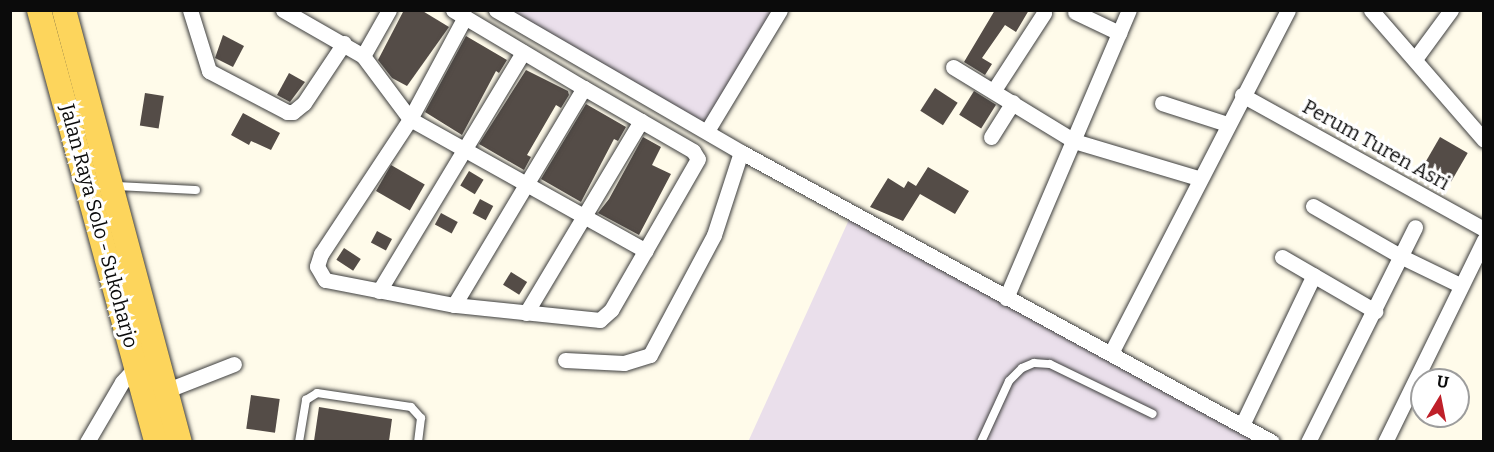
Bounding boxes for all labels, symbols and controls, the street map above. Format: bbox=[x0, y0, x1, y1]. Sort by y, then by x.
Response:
street label: Perum Turen Asri bbox=[1298, 95, 1454, 195]
street label: Jalan Raya Solo - Sukoharjo bbox=[55, 101, 143, 351]
north arrow bbox=[1410, 368, 1470, 428]
text: U bbox=[1435, 371, 1450, 392]

